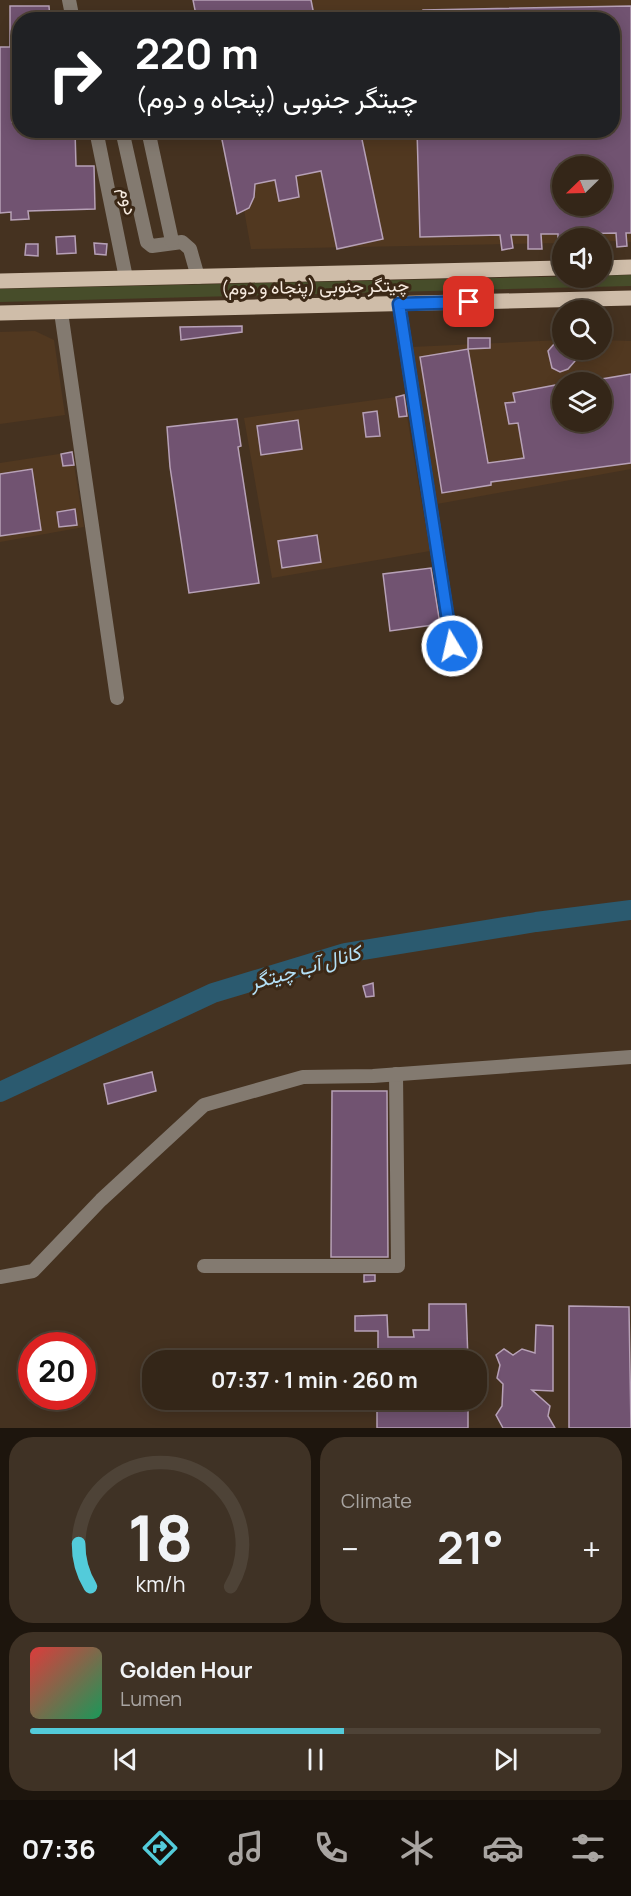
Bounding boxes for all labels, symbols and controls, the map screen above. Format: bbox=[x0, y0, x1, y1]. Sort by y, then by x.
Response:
text: 220 m bbox=[135, 24, 259, 82]
icon: right bbox=[36, 36, 114, 114]
text: چیتگر جنوبی (پنجاه و دوم) bbox=[135, 79, 418, 116]
north arrow bbox=[552, 156, 612, 216]
map controls bbox=[552, 156, 612, 432]
street label: دوم bbox=[113, 185, 144, 217]
button: sound bbox=[552, 228, 612, 288]
street label: چیتگر جنوبی (پنجاه و دوم) bbox=[221, 272, 409, 301]
pin bbox=[443, 276, 494, 327]
icon: arrive bbox=[452, 285, 485, 318]
button: search bbox=[552, 300, 612, 360]
button: layers bbox=[552, 372, 612, 432]
position arrow bbox=[420, 614, 484, 678]
water label: کانال آب چیتگر bbox=[244, 937, 367, 997]
speed limit sign: 20 bbox=[18, 1332, 96, 1410]
text: 07:37 · 1 min · 260 m bbox=[211, 1365, 418, 1395]
text: Climate bbox=[341, 1487, 412, 1514]
text: 18 bbox=[127, 1494, 193, 1580]
text: 21° bbox=[437, 1516, 504, 1578]
text: − bbox=[341, 1526, 359, 1571]
text: + bbox=[582, 1526, 601, 1571]
text: km/h bbox=[135, 1569, 185, 1598]
text: Golden Hour bbox=[120, 1655, 253, 1685]
text: Lumen bbox=[120, 1685, 182, 1712]
icon: previous bbox=[109, 1743, 142, 1776]
icon: pause bbox=[299, 1743, 332, 1776]
icon: next bbox=[489, 1743, 522, 1776]
icon: directions bbox=[139, 1827, 181, 1869]
icon: music bbox=[225, 1827, 267, 1869]
icon: phone bbox=[310, 1827, 352, 1869]
icon: climate bbox=[396, 1827, 438, 1869]
icon: car bbox=[482, 1827, 524, 1869]
icon: filters bbox=[567, 1827, 609, 1869]
text: 07:36 bbox=[22, 1830, 96, 1867]

